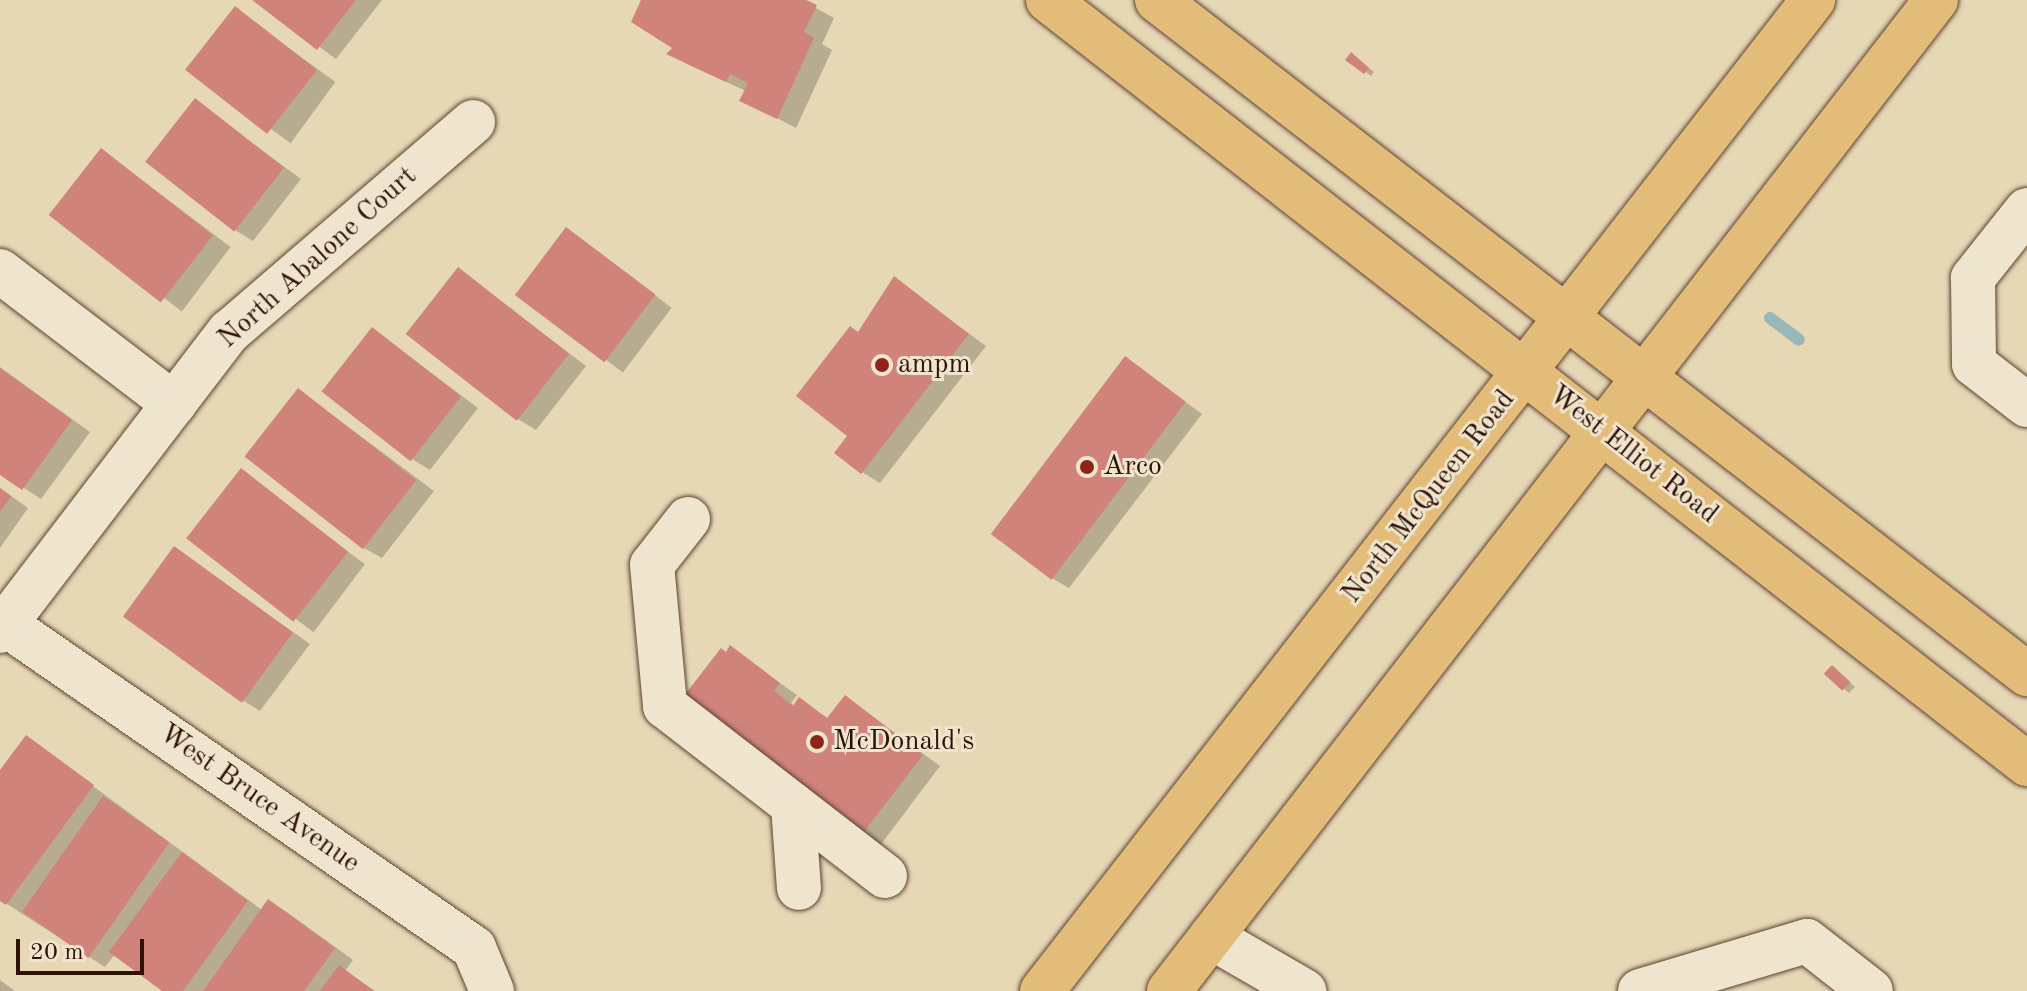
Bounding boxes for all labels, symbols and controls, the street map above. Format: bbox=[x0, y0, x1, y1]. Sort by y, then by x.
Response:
street label: North Abalone Court bbox=[212, 160, 424, 356]
place label: ampm bbox=[898, 348, 971, 382]
marker: ampm bbox=[873, 356, 891, 374]
street label: West Elliot Road bbox=[1542, 378, 1724, 532]
street label: North McQueen Road bbox=[1335, 384, 1523, 610]
place label: Arco bbox=[1103, 450, 1162, 484]
marker: Arco bbox=[1078, 458, 1096, 476]
street label: West Bruce Avenue bbox=[152, 717, 366, 881]
place label: McDonald's bbox=[833, 725, 974, 759]
marker: McDonald's bbox=[808, 733, 826, 751]
scale bar bbox=[20, 923, 148, 973]
text: 20 m bbox=[30, 941, 84, 965]

